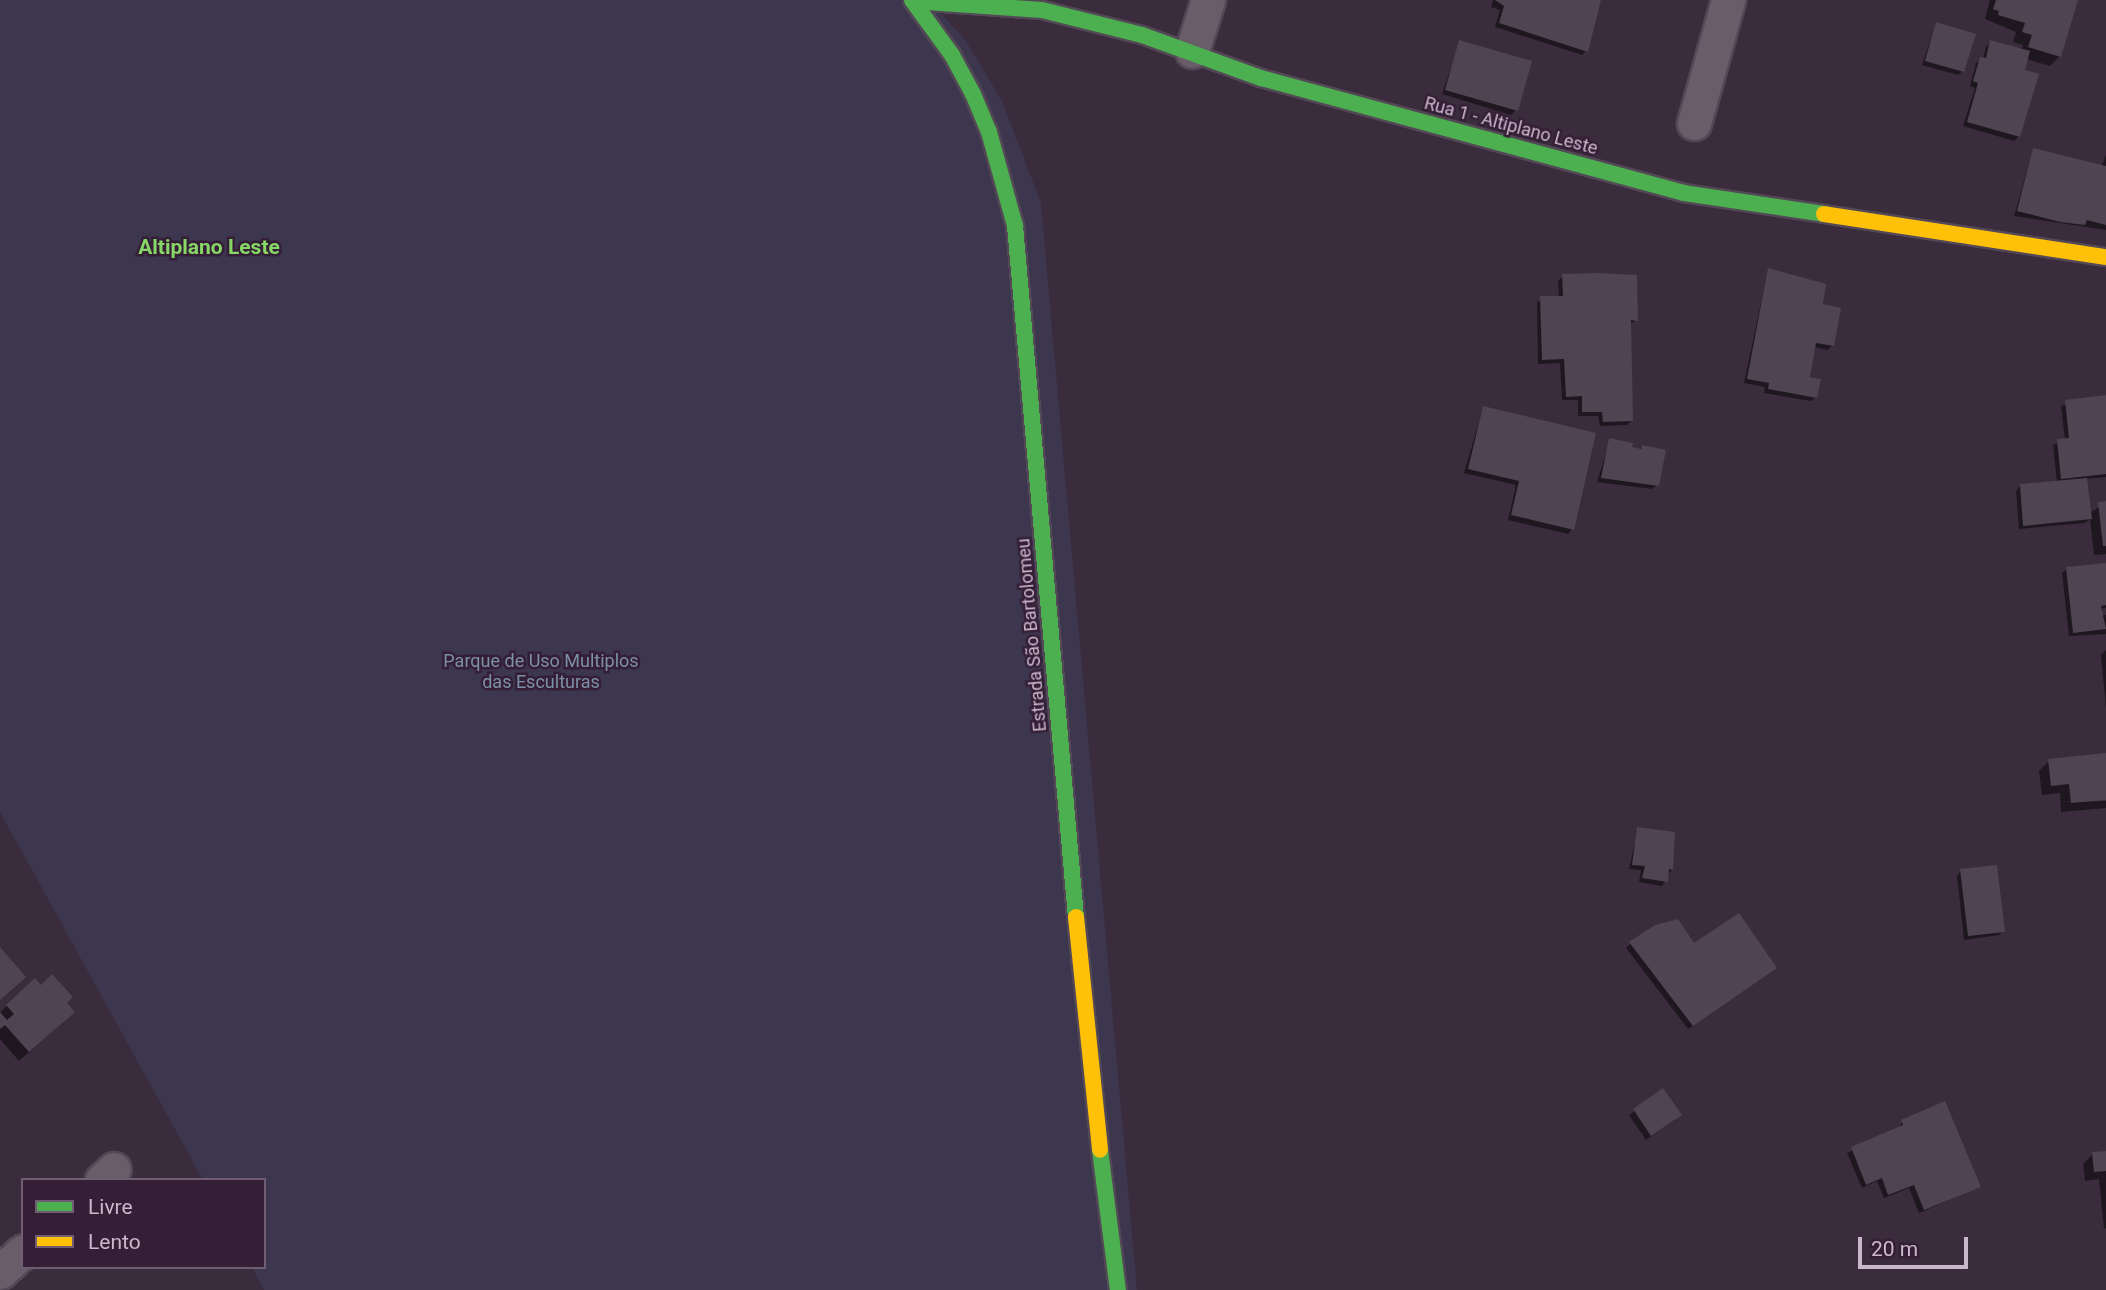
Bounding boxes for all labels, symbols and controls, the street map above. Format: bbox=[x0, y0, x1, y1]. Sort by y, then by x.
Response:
street label: Rua 1 - Altiplano Leste bbox=[1422, 92, 1600, 160]
district label: Altiplano Leste bbox=[138, 234, 280, 260]
street label: Estrada São Bartolomeu bbox=[1013, 537, 1051, 733]
park label: Parque de Uso Multiplos das Esculturas bbox=[443, 651, 639, 694]
legend bbox=[21, 1178, 266, 1269]
text: Livre bbox=[88, 1195, 133, 1219]
scale bar bbox=[1861, 1224, 1971, 1268]
text: Lento bbox=[88, 1230, 141, 1254]
text: 20 m bbox=[1871, 1237, 1918, 1261]

